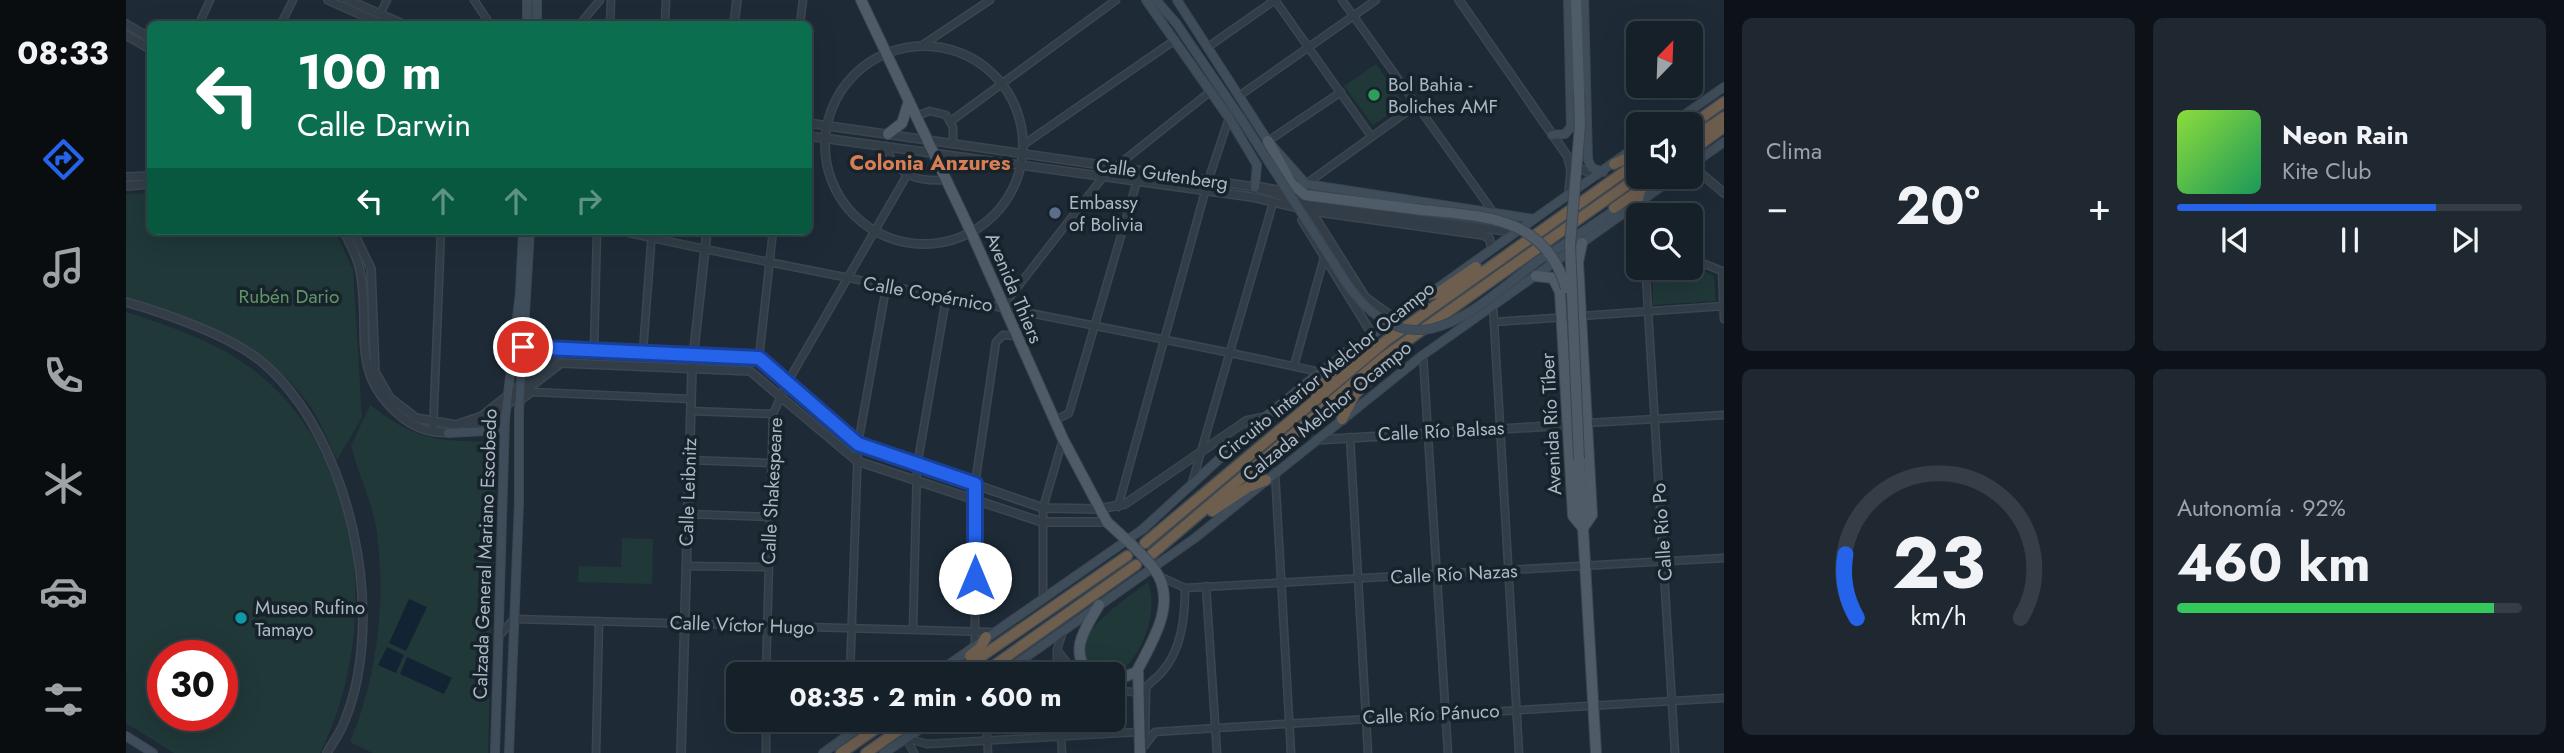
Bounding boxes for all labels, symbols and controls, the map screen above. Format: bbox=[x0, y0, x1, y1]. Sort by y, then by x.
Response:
north arrow bbox=[1626, 21, 1703, 98]
map controls bbox=[1626, 21, 1703, 280]
text: 08:33 bbox=[17, 30, 109, 76]
text: 100 m bbox=[297, 37, 442, 107]
icon: left bbox=[182, 49, 273, 140]
place label: Bol Bahia - Boliches AMF bbox=[1388, 71, 1498, 120]
marker: Bol Bahia - Boliches AMF bbox=[1366, 87, 1382, 103]
text: Calle Darwin bbox=[297, 102, 471, 148]
button: sound bbox=[1626, 112, 1703, 189]
text: Neon Rain bbox=[2282, 116, 2409, 154]
text: Clima bbox=[1766, 134, 1822, 168]
icon: directions bbox=[39, 135, 88, 184]
district label: Colonia Anzures bbox=[850, 148, 1011, 178]
street label: Calle Gutenberg bbox=[1094, 151, 1230, 197]
text: Kite Club bbox=[2282, 154, 2371, 188]
text: 20° bbox=[1896, 168, 1980, 244]
text: − bbox=[1766, 179, 1788, 234]
text: + bbox=[2088, 179, 2111, 234]
icon: left bbox=[351, 182, 389, 220]
icon: ahead bbox=[424, 182, 462, 220]
icon: ahead bbox=[497, 182, 535, 220]
icon: right bbox=[570, 182, 608, 220]
place label: Embassy of Bolivia bbox=[1069, 189, 1143, 238]
button: search bbox=[1626, 203, 1703, 280]
marker: Embassy of Bolivia bbox=[1047, 205, 1063, 221]
icon: previous bbox=[2216, 221, 2254, 259]
icon: pause bbox=[2331, 221, 2369, 259]
icon: next bbox=[2446, 221, 2484, 259]
street label: Avenida Thiers bbox=[979, 229, 1050, 348]
icon: music bbox=[39, 243, 88, 292]
street label: Calle Copérnico bbox=[861, 269, 995, 319]
street label: Circuito Interior Melchor Ocampo bbox=[1212, 275, 1440, 467]
park label: Rubén Dario bbox=[239, 283, 339, 310]
pin bbox=[493, 317, 553, 377]
icon: arrive bbox=[504, 328, 542, 366]
street label: Calzada Melchor Ocampo bbox=[1237, 334, 1417, 488]
icon: phone bbox=[39, 351, 88, 400]
street label: Avenida Río Tíber bbox=[1534, 352, 1568, 496]
street label: Calzada General Mariano Escobedo bbox=[466, 408, 504, 700]
street label: Calle Río Balsas bbox=[1377, 414, 1505, 448]
street label: Calle Shakespeare bbox=[755, 417, 789, 565]
street label: Calle Leibnitz bbox=[673, 437, 703, 547]
icon: climate bbox=[39, 459, 88, 508]
street label: Calle Río Po bbox=[1645, 482, 1679, 582]
text: Autonomía · 92% bbox=[2177, 491, 2346, 525]
text: 23 bbox=[1892, 510, 1985, 615]
text: 460 km bbox=[2177, 525, 2371, 601]
position arrow bbox=[938, 541, 1012, 615]
street label: Calle Río Nazas bbox=[1390, 557, 1519, 591]
icon: car bbox=[39, 567, 88, 616]
place label: Museo Rufino Tamayo bbox=[255, 594, 365, 643]
text: km/h bbox=[1910, 598, 1967, 634]
street label: Calle Víctor Hugo bbox=[669, 609, 815, 641]
marker: Museo Rufino Tamayo bbox=[233, 610, 249, 626]
speed limit sign: 30 bbox=[147, 640, 238, 731]
icon: filters bbox=[39, 675, 88, 724]
text: 08:35 · 2 min · 600 m bbox=[790, 678, 1062, 716]
street label: Calle Río Pánuco bbox=[1362, 697, 1500, 731]

